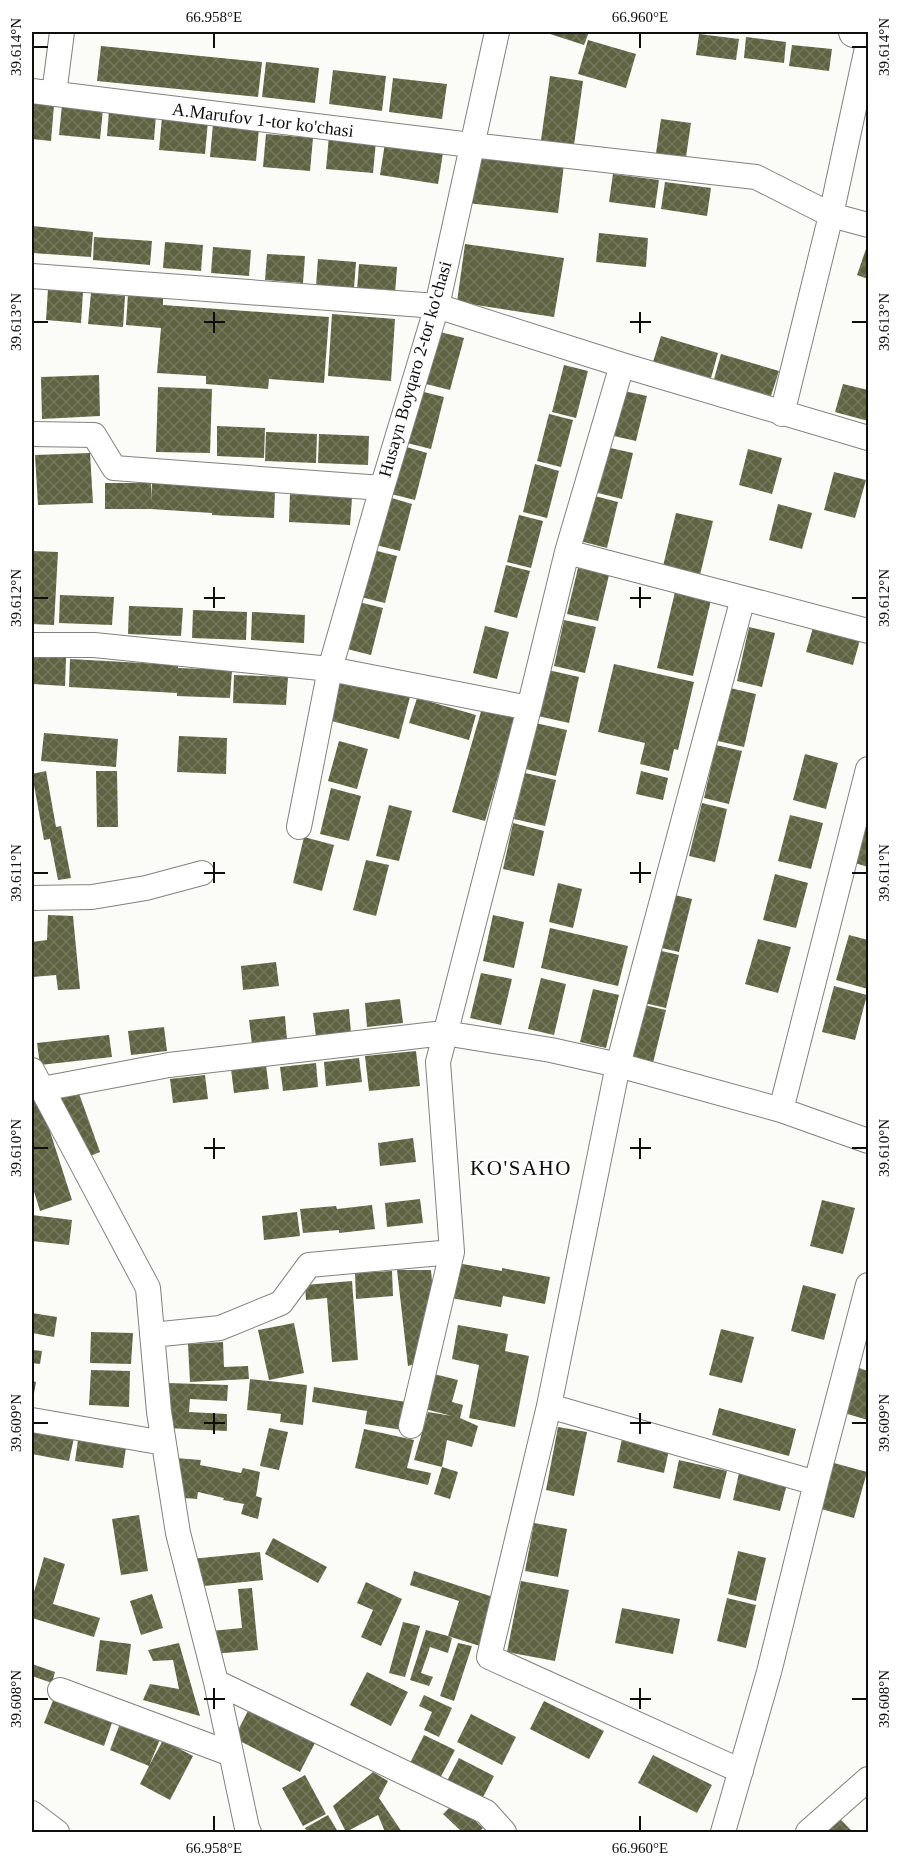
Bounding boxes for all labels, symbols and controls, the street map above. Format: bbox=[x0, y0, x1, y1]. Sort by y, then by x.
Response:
text: 66.958°E bbox=[186, 9, 242, 25]
text: 66.960°E bbox=[612, 9, 668, 25]
text: 39.614°N bbox=[8, 18, 24, 76]
text: 39.614°N bbox=[876, 18, 892, 76]
street label: A.Marufov 1-tor ko'chasi bbox=[171, 99, 355, 141]
street label: Husayn Boyqaro 2-tor ko'chasi bbox=[375, 259, 455, 479]
text: 39.613°N bbox=[8, 293, 24, 351]
text: 39.613°N bbox=[876, 293, 892, 351]
text: 39.612°N bbox=[8, 569, 24, 627]
text: 39.612°N bbox=[876, 569, 892, 627]
text: 39.611°N bbox=[8, 844, 24, 902]
text: 39.611°N bbox=[876, 844, 892, 902]
text: 39.610°N bbox=[8, 1119, 24, 1177]
text: 39.610°N bbox=[876, 1119, 892, 1177]
district label: KO'SAHO bbox=[470, 1156, 572, 1180]
text: 39.609°N bbox=[8, 1394, 24, 1452]
text: 39.609°N bbox=[876, 1394, 892, 1452]
text: 39.608°N bbox=[8, 1670, 24, 1728]
text: 39.608°N bbox=[876, 1670, 892, 1728]
text: 66.958°E bbox=[186, 1840, 242, 1856]
text: 66.960°E bbox=[612, 1840, 668, 1856]

